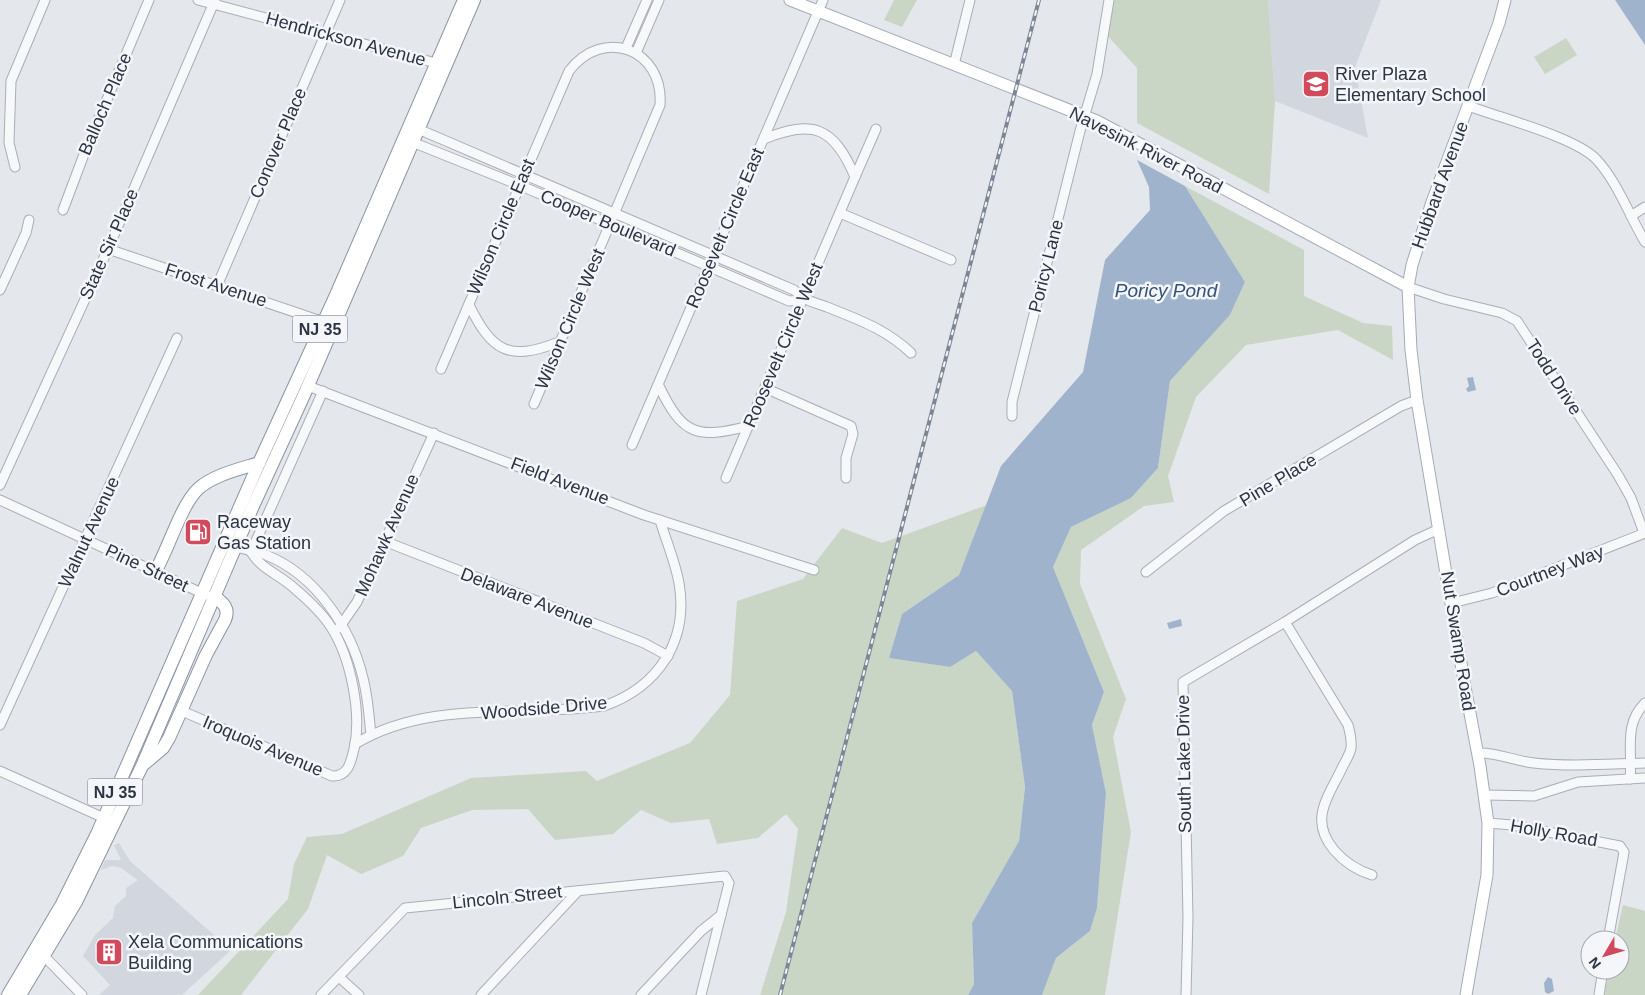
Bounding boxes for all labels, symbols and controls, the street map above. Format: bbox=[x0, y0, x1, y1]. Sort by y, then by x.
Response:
street label: Hendrickson Avenue bbox=[264, 8, 428, 70]
street label: Balloch Place bbox=[74, 50, 136, 158]
place label: River Plaza Elementary School bbox=[1335, 64, 1486, 105]
school or university icon: River Plaza Elementary School bbox=[1301, 69, 1331, 99]
street label: Conover Place bbox=[246, 85, 310, 201]
street label: Navesink River Road bbox=[1066, 103, 1226, 197]
street label: Hubbard Avenue bbox=[1408, 119, 1472, 251]
street label: Roosevelt Circle East bbox=[682, 145, 768, 311]
street label: Wilson Circle East bbox=[463, 156, 539, 298]
street label: Cooper Boulevard bbox=[537, 185, 679, 261]
street label: State Sir Place bbox=[76, 186, 142, 302]
street label: Poricy Lane bbox=[1025, 217, 1067, 315]
street label: Wilson Circle West bbox=[531, 246, 609, 392]
street label: Frost Avenue bbox=[163, 259, 269, 311]
street label: Roosevelt Circle West bbox=[739, 260, 827, 430]
water label: Poricy Pond bbox=[1115, 280, 1219, 301]
road number: NJ 35 bbox=[292, 316, 348, 342]
street label: Todd Drive bbox=[1522, 335, 1586, 419]
street label: Pine Place bbox=[1236, 449, 1320, 511]
street label: Field Avenue bbox=[508, 453, 612, 509]
street label: Mohawk Avenue bbox=[351, 471, 423, 599]
street label: Walnut Avenue bbox=[55, 473, 123, 591]
place label: Raceway Gas Station bbox=[217, 512, 311, 553]
fuel station icon: Raceway Gas Station bbox=[183, 517, 213, 547]
street label: Pine Street bbox=[102, 540, 192, 596]
street label: Courtney Way bbox=[1493, 541, 1607, 601]
street label: Delaware Avenue bbox=[458, 563, 596, 633]
street label: Nut Swamp Road bbox=[1437, 570, 1479, 712]
street label: Woodside Drive bbox=[480, 693, 608, 723]
street label: South Lake Drive bbox=[1173, 695, 1195, 833]
street label: Iroquois Avenue bbox=[200, 712, 326, 780]
road number: NJ 35 bbox=[88, 779, 142, 806]
street label: Holly Road bbox=[1509, 816, 1599, 850]
street label: Lincoln Street bbox=[451, 881, 563, 913]
north arrow bbox=[1580, 930, 1630, 980]
place label: Xela Communications Building bbox=[128, 932, 303, 973]
building icon: Xela Communications Building bbox=[94, 937, 124, 967]
text: N bbox=[1585, 954, 1604, 972]

